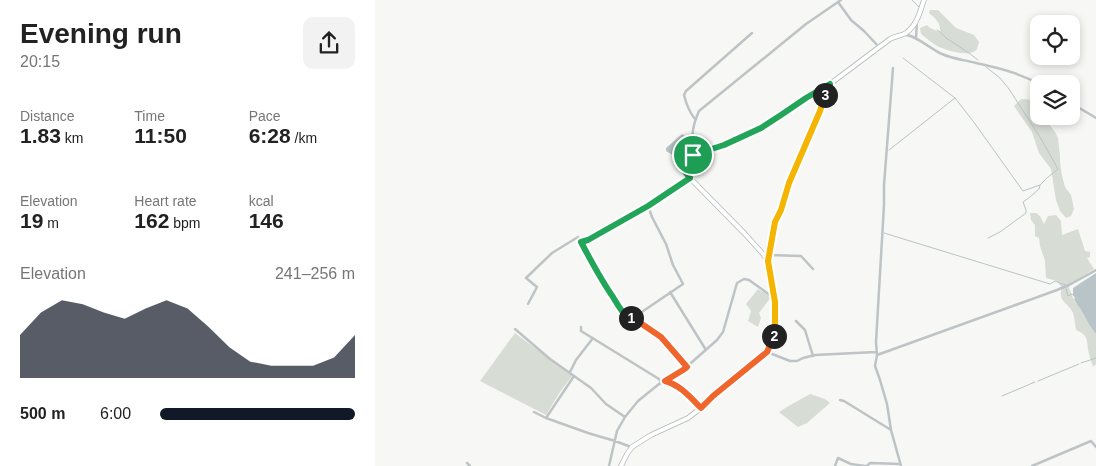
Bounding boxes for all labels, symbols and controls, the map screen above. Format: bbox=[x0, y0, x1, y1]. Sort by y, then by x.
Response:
map controls bbox=[1030, 15, 1080, 125]
button: locate bbox=[1030, 15, 1080, 65]
button: share bbox=[303, 17, 355, 69]
text: Evening run bbox=[20, 18, 182, 49]
text: 20:15 bbox=[20, 53, 60, 70]
button: layers bbox=[1030, 75, 1080, 125]
pin: 3 bbox=[813, 82, 837, 108]
text: 3 bbox=[822, 87, 829, 103]
text: Distance bbox=[20, 108, 74, 124]
text: Time bbox=[134, 108, 165, 124]
text: Pace bbox=[249, 108, 281, 124]
text: 1.83 bbox=[20, 124, 61, 147]
text: 11:50 bbox=[134, 124, 187, 147]
text: 6:28 bbox=[249, 124, 291, 147]
text: km bbox=[61, 130, 83, 146]
text: /km bbox=[291, 130, 317, 146]
pin bbox=[672, 134, 714, 176]
icon: arrive bbox=[679, 141, 707, 169]
text: Elevation bbox=[20, 193, 78, 209]
text: Heart rate bbox=[134, 193, 197, 209]
text: kcal bbox=[249, 193, 274, 209]
text: 19 bbox=[20, 209, 43, 232]
text: 162 bbox=[134, 209, 169, 232]
text: 146 bbox=[249, 209, 284, 232]
text: m bbox=[43, 215, 59, 231]
text: bpm bbox=[169, 215, 201, 231]
text: Elevation bbox=[20, 265, 86, 282]
text: 241–256 m bbox=[275, 265, 355, 282]
pin: 1 bbox=[619, 306, 643, 330]
text: 1 bbox=[628, 310, 635, 326]
pin: 2 bbox=[761, 324, 787, 348]
text: 2 bbox=[771, 328, 778, 344]
text: 500 m bbox=[20, 405, 65, 422]
text: 6:00 bbox=[100, 405, 131, 422]

